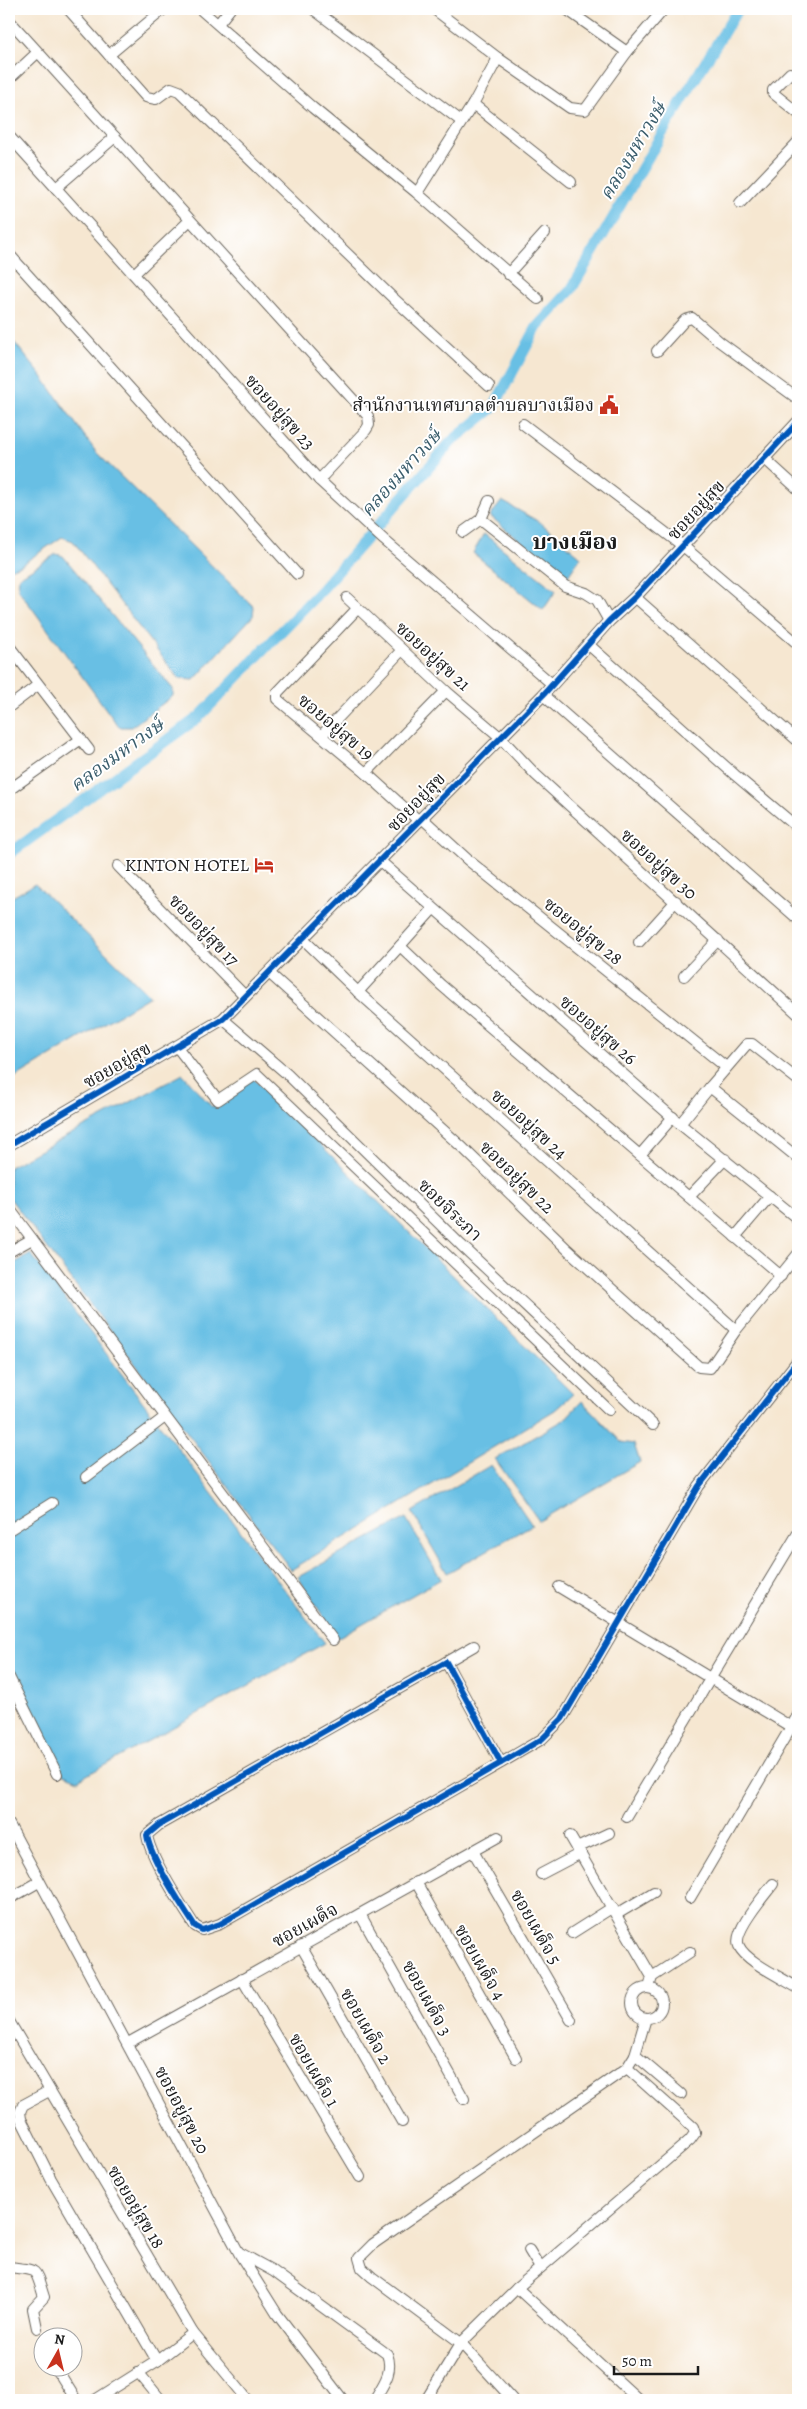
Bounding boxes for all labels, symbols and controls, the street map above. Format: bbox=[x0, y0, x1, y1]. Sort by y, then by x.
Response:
water label: คลองมหาวงษ์ bbox=[594, 94, 674, 205]
street label: ซอยอยู่สุข 23 bbox=[240, 369, 320, 455]
place label: สำนักงานเทศบาลตำบลบางเมือง bbox=[352, 393, 594, 417]
public building icon: สำนักงานเทศบาลตำบลบางเมือง bbox=[598, 394, 620, 416]
water label: คลองมหาวงษ์ bbox=[355, 421, 450, 523]
street label: ซอยอยู่สุข bbox=[662, 475, 730, 545]
district label: บางเมือง bbox=[532, 527, 618, 557]
street label: ซอยอยู่สุข 21 bbox=[390, 616, 476, 696]
street label: ซอยอยู่สุข 19 bbox=[293, 688, 379, 766]
water label: คลองมหาวงษ์ bbox=[65, 710, 172, 798]
street label: ซอยอยู่สุข bbox=[381, 767, 451, 837]
street label: ซอยอยู่สุข 30 bbox=[616, 823, 702, 905]
place label: KINTON HOTEL bbox=[125, 853, 250, 877]
hotel icon: KINTON HOTEL bbox=[253, 854, 275, 876]
street label: ซอยอยู่สุข 17 bbox=[163, 889, 245, 972]
street label: ซอยอยู่สุข 28 bbox=[538, 892, 628, 970]
street label: ซอยอยู่สุข 26 bbox=[554, 990, 642, 1070]
street label: ซอยอยู่สุข bbox=[79, 1036, 155, 1094]
street label: ซอยอยู่สุข 24 bbox=[486, 1083, 572, 1165]
street label: ซอยอยู่สุข 22 bbox=[474, 1135, 560, 1219]
street label: ซอยจิระภา bbox=[413, 1173, 487, 1247]
street label: ซอยเผด็จ 5 bbox=[505, 1885, 567, 1969]
street label: ซอยเผด็จ bbox=[268, 1897, 342, 1953]
street label: ซอยเผด็จ 4 bbox=[449, 1920, 511, 2004]
street label: ซอยเผด็จ 3 bbox=[396, 1956, 458, 2040]
street label: ซอยเผด็จ 2 bbox=[335, 1984, 398, 2069]
street label: ซอยเผด็จ 1 bbox=[283, 2029, 345, 2111]
street label: ซอยอยู่สุข 20 bbox=[149, 2062, 215, 2158]
street label: ซอยอยู่สุข 18 bbox=[102, 2161, 170, 2253]
north arrow bbox=[32, 2326, 82, 2376]
text: N bbox=[53, 2330, 66, 2350]
scale bar bbox=[614, 2344, 698, 2376]
text: 50 m bbox=[622, 2351, 652, 2371]

